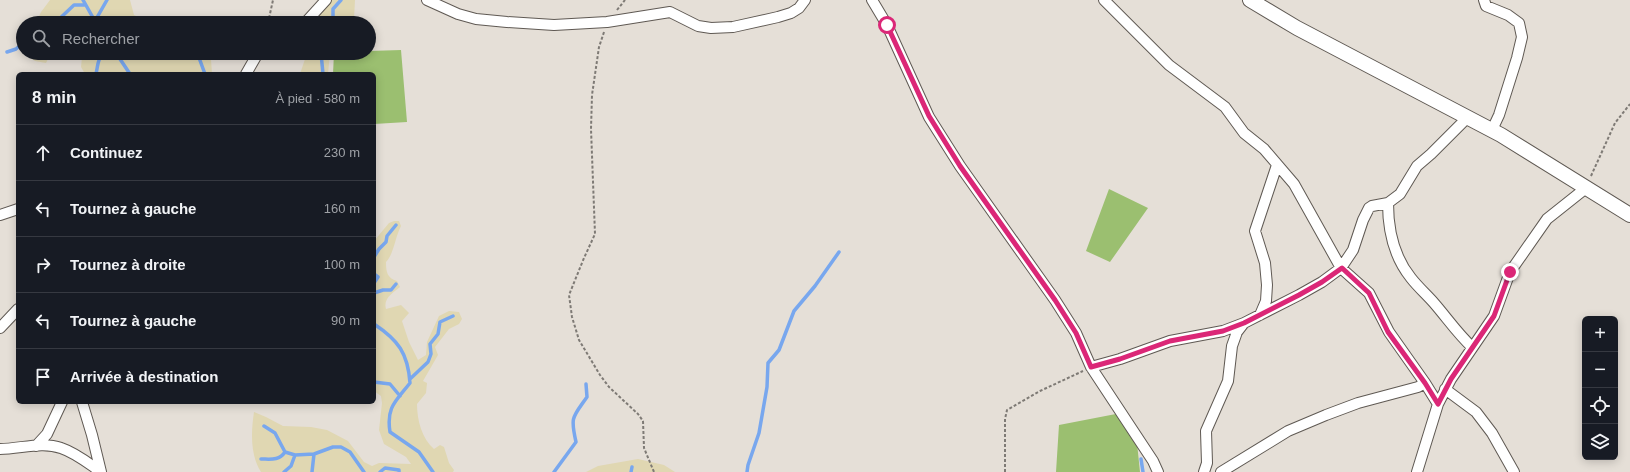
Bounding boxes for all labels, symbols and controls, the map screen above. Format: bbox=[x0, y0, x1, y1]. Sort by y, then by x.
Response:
search box bbox=[16, 16, 376, 60]
route start bbox=[878, 16, 896, 34]
icon: search bbox=[30, 27, 52, 49]
text: Rechercher bbox=[62, 30, 140, 47]
text: 8 min bbox=[32, 88, 76, 107]
text: À pied · 580 m bbox=[275, 91, 360, 106]
icon: ahead bbox=[32, 142, 54, 164]
text: Continuez bbox=[70, 144, 143, 161]
text: 230 m bbox=[324, 145, 360, 160]
icon: left bbox=[32, 198, 54, 220]
text: Tournez à gauche bbox=[70, 200, 196, 217]
text: 160 m bbox=[324, 201, 360, 216]
icon: right bbox=[32, 254, 54, 276]
text: Tournez à droite bbox=[70, 256, 186, 273]
text: 100 m bbox=[324, 257, 360, 272]
route end bbox=[1501, 263, 1519, 281]
icon: left bbox=[32, 310, 54, 332]
text: Tournez à gauche bbox=[70, 312, 196, 329]
text: 90 m bbox=[331, 313, 360, 328]
map controls bbox=[1582, 316, 1618, 460]
button: + bbox=[1582, 316, 1618, 352]
button: − bbox=[1582, 352, 1618, 388]
icon: arrive bbox=[32, 366, 54, 388]
text: Arrivée à destination bbox=[70, 368, 218, 385]
button: locate bbox=[1582, 388, 1618, 424]
button: layers bbox=[1582, 424, 1618, 460]

